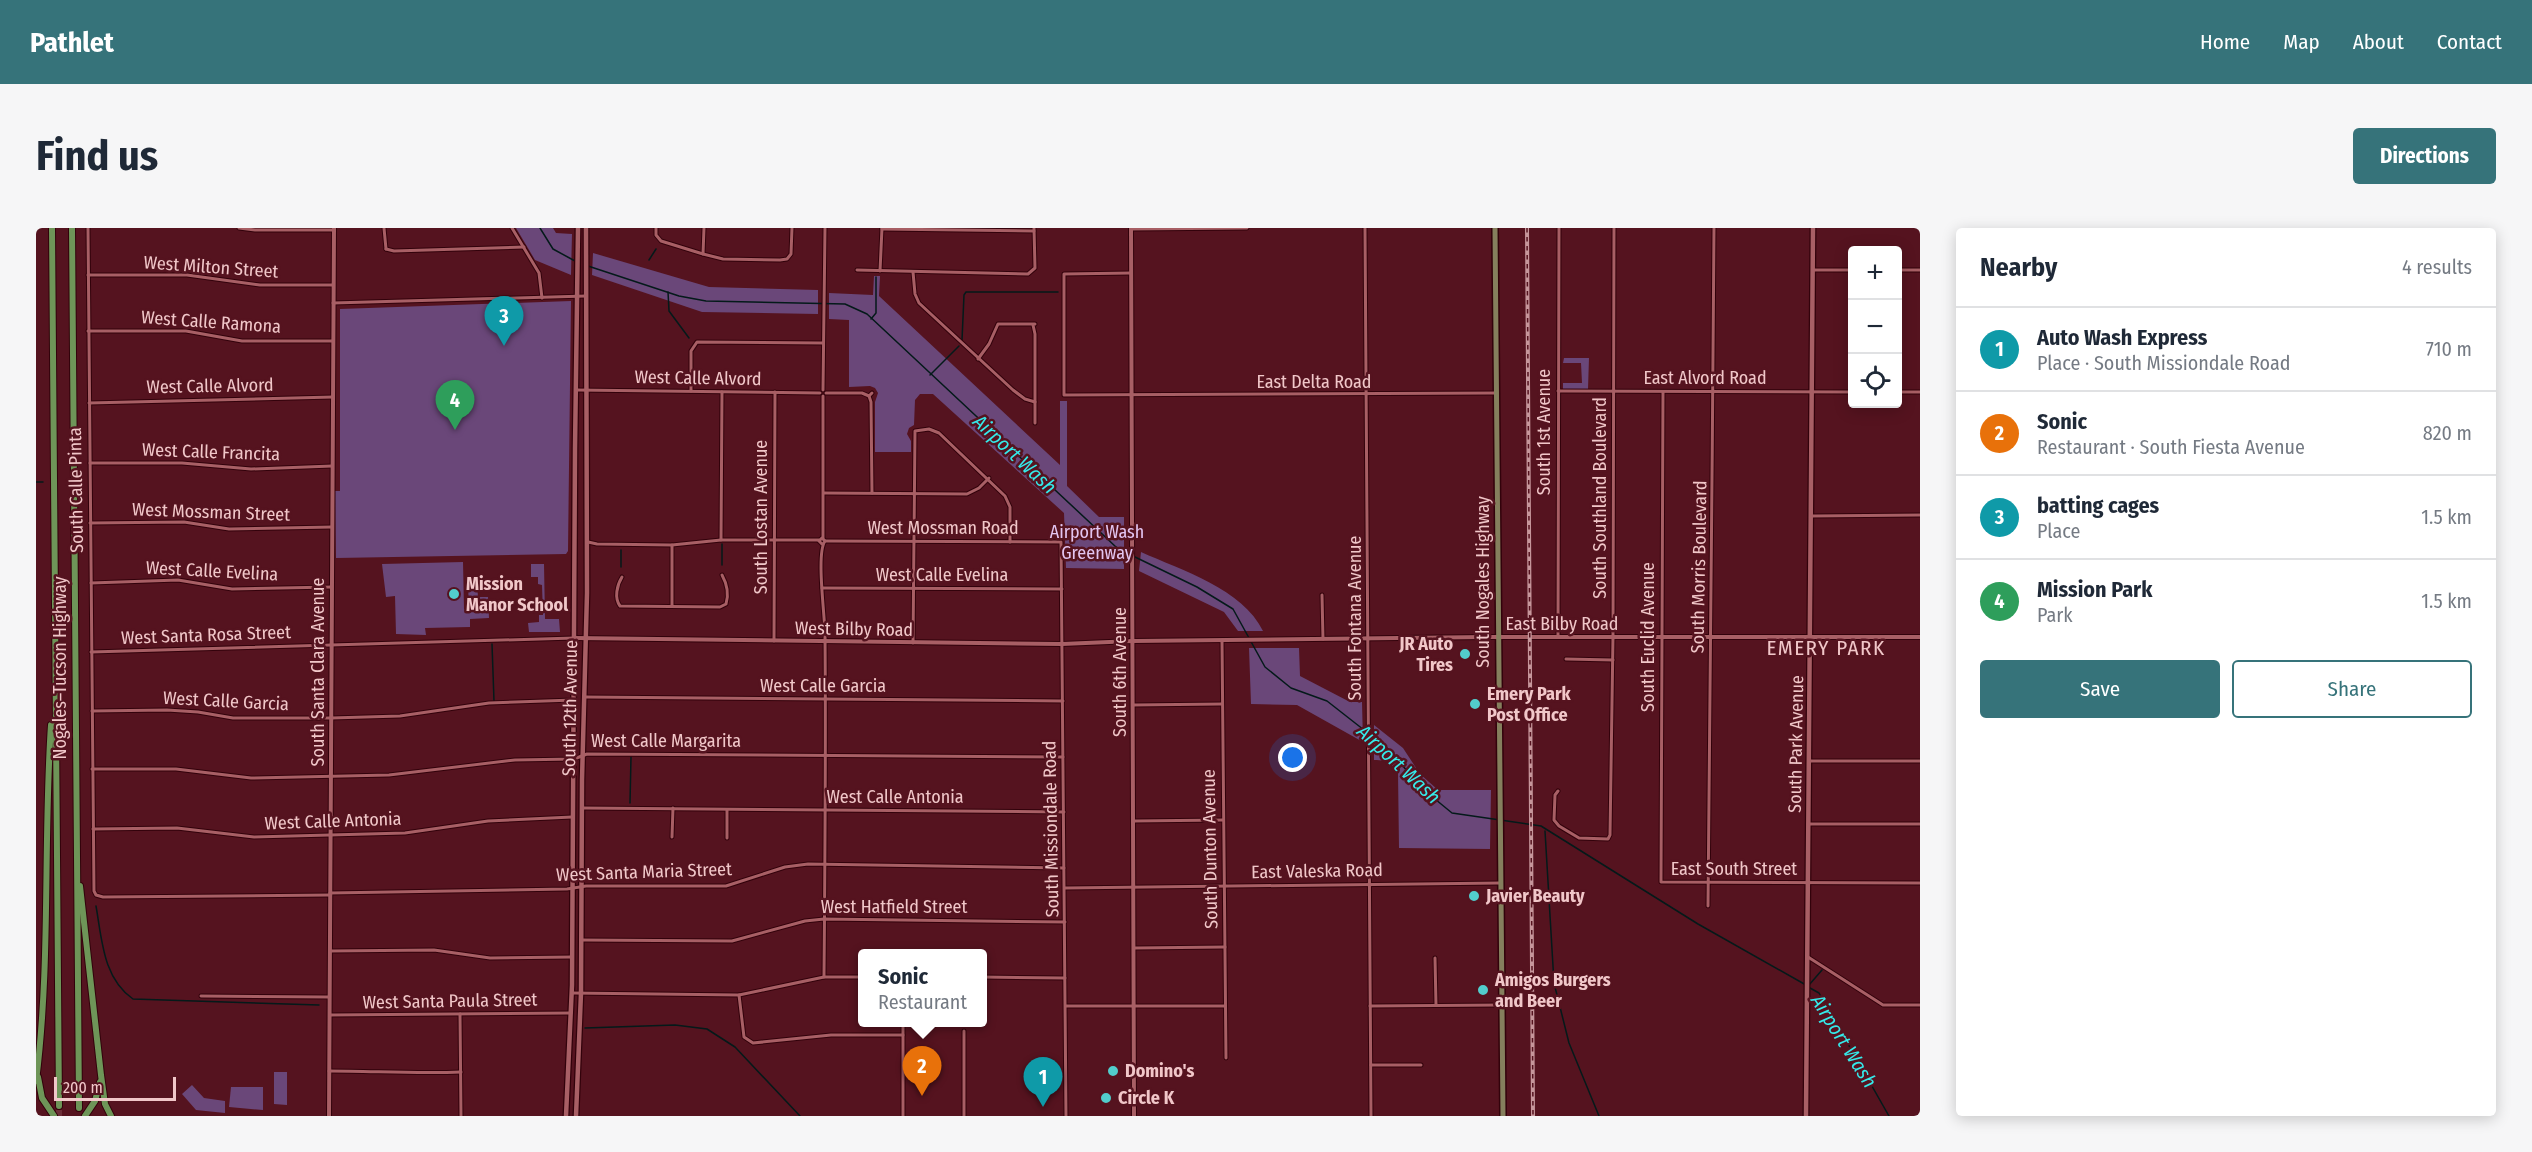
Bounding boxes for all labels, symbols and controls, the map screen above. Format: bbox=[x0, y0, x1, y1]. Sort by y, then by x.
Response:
text: Pathlet bbox=[30, 26, 114, 59]
text: Home bbox=[2200, 29, 2250, 55]
text: Map bbox=[2283, 29, 2320, 55]
text: About bbox=[2353, 29, 2404, 55]
text: Contact bbox=[2437, 29, 2502, 55]
button: Directions bbox=[2353, 128, 2496, 184]
text: Find us bbox=[36, 131, 158, 181]
map controls bbox=[1848, 246, 1902, 408]
button: + bbox=[1848, 246, 1902, 300]
street label: West Milton Street bbox=[143, 251, 279, 283]
text: Nearby bbox=[1980, 252, 2057, 283]
text: 4 results bbox=[2402, 255, 2472, 279]
pin: 3 bbox=[484, 296, 524, 346]
button: − bbox=[1848, 300, 1902, 354]
street label: West Calle Ramona bbox=[140, 306, 282, 338]
text: Auto Wash Express bbox=[2037, 324, 2207, 351]
text: 1 bbox=[1995, 337, 2004, 361]
text: 710 m bbox=[2426, 337, 2472, 361]
text: Place · South Missiondale Road bbox=[2037, 351, 2290, 375]
button: locate bbox=[1848, 354, 1902, 408]
street label: West Calle Alvord bbox=[634, 366, 762, 390]
street label: East Alvord Road bbox=[1643, 367, 1767, 389]
street label: South 1st Avenue bbox=[1533, 369, 1555, 495]
street label: East Delta Road bbox=[1257, 371, 1371, 393]
street label: West Calle Alvord bbox=[146, 374, 274, 398]
pin: 4 bbox=[436, 380, 474, 430]
street label: South Southland Boulevard bbox=[1589, 397, 1611, 599]
text: Sonic bbox=[2037, 408, 2087, 435]
water label: Airport Wash bbox=[968, 409, 1062, 499]
text: 2 bbox=[1995, 421, 2004, 445]
text: 820 m bbox=[2423, 421, 2472, 445]
street label: South Calle Pinta bbox=[64, 427, 88, 553]
text: Restaurant · South Fiesta Avenue bbox=[2037, 435, 2305, 459]
street label: West Calle Francita bbox=[142, 439, 281, 465]
street label: South Lostan Avenue bbox=[750, 440, 772, 594]
street label: South Morris Boulevard bbox=[1686, 480, 1712, 654]
text: batting cages bbox=[2037, 492, 2159, 519]
street label: South Nogales Highway bbox=[1472, 496, 1494, 668]
street label: West Mossman Street bbox=[132, 498, 290, 526]
text: 3 bbox=[1995, 505, 2004, 529]
text: 1.5 km bbox=[2421, 505, 2472, 529]
street label: West Mossman Road bbox=[867, 517, 1019, 539]
text: Place bbox=[2037, 519, 2080, 543]
park label: Airport Wash Greenway bbox=[1050, 521, 1144, 564]
street label: South Fontana Avenue bbox=[1344, 535, 1366, 700]
street label: West Calle Evelina bbox=[145, 557, 279, 585]
street label: South Euclid Avenue bbox=[1637, 562, 1659, 712]
street label: West Calle Evelina bbox=[876, 564, 1008, 586]
place label: Mission Manor School bbox=[466, 573, 568, 616]
text: Mission Park bbox=[2037, 576, 2152, 603]
street label: Nogales–Tucson Highway bbox=[49, 577, 71, 759]
street label: South Santa Clara Avenue bbox=[307, 578, 329, 766]
marker: Mission Manor School bbox=[447, 587, 461, 601]
text: 4 bbox=[1994, 589, 2005, 613]
text: 1.5 km bbox=[2421, 589, 2472, 613]
text: Park bbox=[2037, 603, 2073, 627]
street label: South 6th Avenue bbox=[1109, 607, 1131, 737]
street label: East Bilby Road bbox=[1506, 613, 1618, 635]
street label: West Bilby Road bbox=[795, 617, 913, 641]
street label: West Santa Rosa Street bbox=[121, 621, 291, 649]
place label: JR Auto Tires bbox=[1398, 633, 1453, 676]
district label: EMERY PARK bbox=[1766, 635, 1886, 661]
street label: South 12th Avenue bbox=[558, 640, 582, 776]
marker: JR Auto Tires bbox=[1458, 647, 1472, 661]
button: Save bbox=[1980, 660, 2220, 718]
button: Share bbox=[2232, 660, 2472, 718]
street label: West Calle Garcia bbox=[760, 675, 886, 697]
street label: South Park Avenue bbox=[1784, 675, 1808, 813]
place label: Emery Park Post Office bbox=[1487, 683, 1572, 726]
street label: West Calle Garcia bbox=[162, 687, 290, 715]
marker: Emery Park Post Office bbox=[1468, 697, 1482, 711]
water label: Airport Wash bbox=[1352, 719, 1446, 809]
street label: West Calle Margarita bbox=[591, 730, 741, 752]
street label: South Missiondale Road bbox=[1038, 740, 1064, 918]
your location bbox=[1278, 743, 1307, 772]
street label: South Dunton Avenue bbox=[1198, 769, 1222, 929]
street label: West Calle Antonia bbox=[826, 786, 964, 808]
street label: West Calle Antonia bbox=[264, 808, 402, 834]
street label: West Santa Maria Street bbox=[556, 858, 732, 886]
street label: East South Street bbox=[1671, 858, 1797, 880]
street label: East Valeska Road bbox=[1251, 859, 1383, 883]
place label: Javier Beauty bbox=[1485, 885, 1585, 907]
marker: Javier Beauty bbox=[1467, 889, 1481, 903]
street label: West Hatfield Street bbox=[821, 896, 967, 918]
popup bbox=[858, 949, 987, 1027]
text: Sonic bbox=[878, 963, 928, 990]
place label: Amigos Burgers and Beer bbox=[1494, 969, 1611, 1012]
marker: Amigos Burgers and Beer bbox=[1476, 983, 1490, 997]
street label: West Santa Paula Street bbox=[362, 988, 538, 1014]
water label: Airport Wash bbox=[1805, 989, 1882, 1092]
text: Restaurant bbox=[878, 990, 967, 1014]
pin: 2 bbox=[902, 1046, 942, 1096]
pin: 1 bbox=[1024, 1058, 1062, 1107]
place label: Domino's bbox=[1125, 1060, 1194, 1082]
marker: Domino's bbox=[1106, 1064, 1120, 1078]
scale bar bbox=[54, 1074, 176, 1102]
text: 200 m bbox=[63, 1078, 103, 1097]
place label: Circle K bbox=[1118, 1087, 1175, 1109]
marker: Circle K bbox=[1099, 1091, 1113, 1105]

